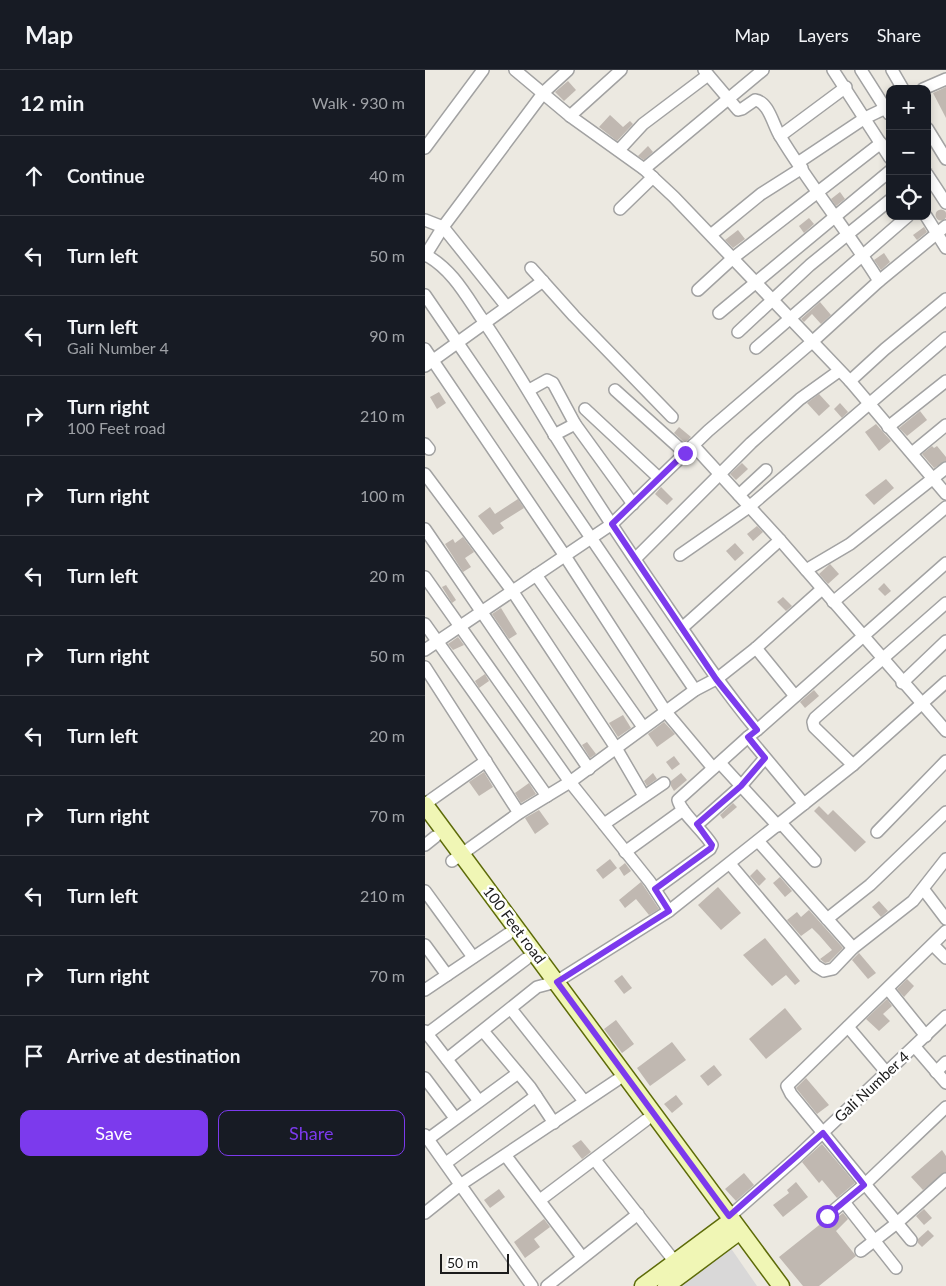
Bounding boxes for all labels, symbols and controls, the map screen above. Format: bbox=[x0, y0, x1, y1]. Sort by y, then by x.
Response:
text: Map bbox=[25, 20, 73, 49]
text: Map bbox=[734, 24, 770, 46]
text: Layers bbox=[798, 24, 849, 46]
text: Share bbox=[877, 24, 921, 46]
map controls bbox=[886, 85, 931, 220]
button: + bbox=[886, 85, 931, 130]
text: 12 min bbox=[20, 90, 84, 115]
text: Walk · 930 m bbox=[312, 93, 405, 112]
button: − bbox=[886, 130, 931, 175]
icon: ahead bbox=[20, 162, 48, 190]
text: Continue bbox=[67, 164, 145, 187]
text: 40 m bbox=[369, 166, 405, 185]
button: locate bbox=[886, 175, 931, 220]
icon: left bbox=[20, 242, 48, 270]
text: Turn left bbox=[67, 244, 138, 267]
text: 50 m bbox=[369, 246, 405, 265]
text: Turn left bbox=[67, 315, 138, 338]
icon: left bbox=[20, 322, 48, 350]
text: 90 m bbox=[369, 326, 405, 345]
text: Gali Number 4 bbox=[67, 338, 169, 357]
text: Turn right bbox=[67, 395, 149, 418]
icon: right bbox=[20, 402, 48, 430]
text: 210 m bbox=[360, 406, 405, 425]
text: 100 Feet road bbox=[67, 418, 165, 437]
route end bbox=[674, 442, 697, 465]
icon: right bbox=[20, 482, 48, 510]
text: Turn right bbox=[67, 484, 149, 507]
text: 100 m bbox=[360, 486, 405, 505]
icon: left bbox=[20, 562, 48, 590]
text: Turn left bbox=[67, 564, 138, 587]
text: 20 m bbox=[369, 566, 405, 585]
icon: right bbox=[20, 642, 48, 670]
text: Turn right bbox=[67, 644, 149, 667]
text: 50 m bbox=[369, 646, 405, 665]
icon: left bbox=[20, 722, 48, 750]
text: Turn left bbox=[67, 724, 138, 747]
text: 20 m bbox=[369, 726, 405, 745]
icon: right bbox=[20, 802, 48, 830]
text: Turn right bbox=[67, 804, 149, 827]
text: 70 m bbox=[369, 806, 405, 825]
icon: left bbox=[20, 882, 48, 910]
street label: 100 Feet road bbox=[480, 882, 550, 967]
text: Turn left bbox=[67, 884, 138, 907]
text: 210 m bbox=[360, 886, 405, 905]
icon: right bbox=[20, 962, 48, 990]
text: Turn right bbox=[67, 964, 149, 987]
text: 70 m bbox=[369, 966, 405, 985]
icon: arrive bbox=[20, 1042, 48, 1070]
text: Arrive at destination bbox=[67, 1044, 240, 1067]
street label: Gali Number 4 bbox=[830, 1047, 913, 1125]
button: Save bbox=[20, 1110, 208, 1156]
button: Share bbox=[218, 1110, 405, 1156]
route start bbox=[816, 1205, 839, 1228]
scale bar bbox=[440, 1251, 509, 1274]
text: 50 m bbox=[447, 1254, 478, 1271]

